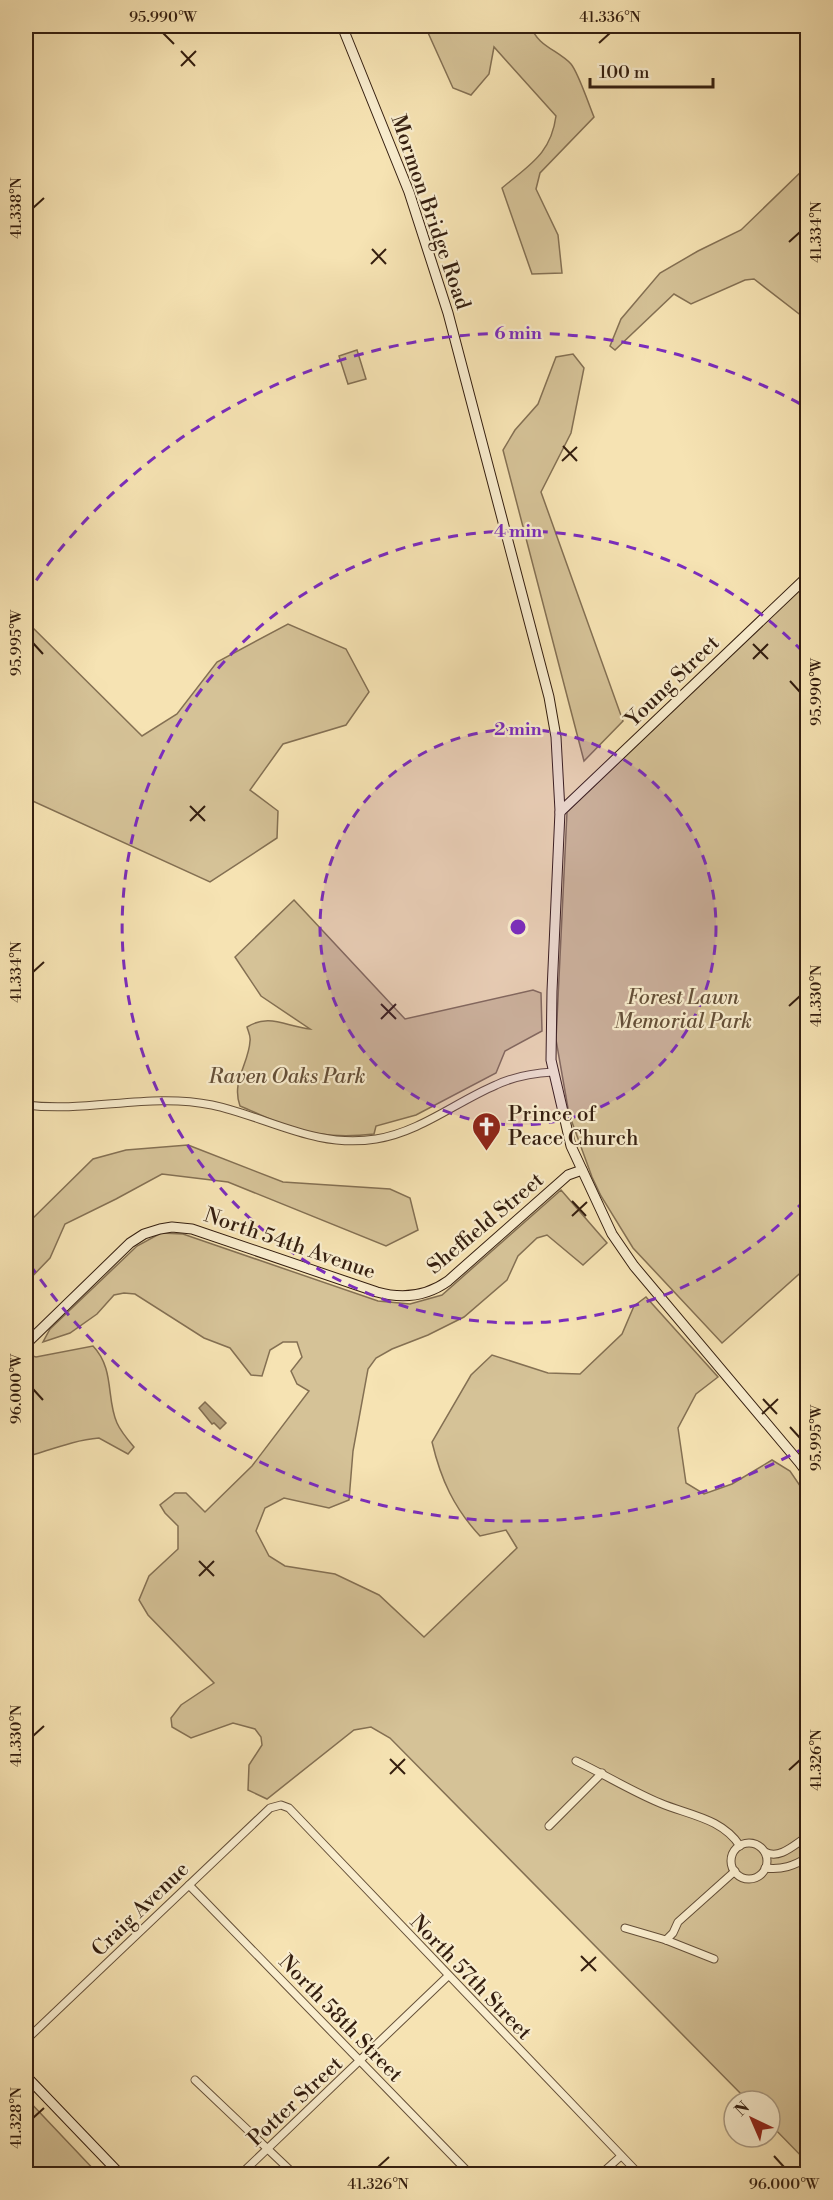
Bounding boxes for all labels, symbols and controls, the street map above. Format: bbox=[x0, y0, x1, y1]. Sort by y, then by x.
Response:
text: 95.990°W bbox=[129, 8, 197, 27]
text: 41.336°N bbox=[579, 8, 641, 27]
scale bar bbox=[590, 51, 713, 89]
text: 100 m bbox=[599, 61, 650, 84]
street label: Mormon Bridge Road bbox=[385, 112, 476, 313]
text: 41.338°N bbox=[7, 177, 26, 239]
text: 41.334°N bbox=[807, 201, 826, 263]
text: 6 min bbox=[494, 322, 542, 345]
text: 4 min bbox=[494, 520, 542, 543]
text: 95.995°W bbox=[7, 609, 26, 676]
street label: Young Street bbox=[620, 630, 726, 734]
text: 95.990°W bbox=[807, 658, 826, 726]
text: 2 min bbox=[494, 718, 542, 741]
centre of rings bbox=[508, 917, 528, 937]
text: 41.334°N bbox=[7, 941, 26, 1003]
text: 41.330°N bbox=[807, 965, 826, 1027]
park label: Forest Lawn Memorial Park bbox=[614, 985, 752, 1035]
park label: Raven Oaks Park bbox=[208, 1064, 365, 1090]
place label: Prince of Peace Church bbox=[508, 1102, 639, 1152]
church icon: Prince of Peace Church bbox=[471, 1110, 503, 1152]
street label: Sheffield Street bbox=[422, 1167, 550, 1280]
street label: North 54th Avenue bbox=[201, 1202, 379, 1285]
text: 96.000°W bbox=[7, 1353, 26, 1424]
text: 95.995°W bbox=[807, 1404, 826, 1471]
text: 41.330°N bbox=[7, 1705, 26, 1767]
text: 41.326°N bbox=[807, 1729, 826, 1791]
street label: Craig Avenue bbox=[87, 1857, 195, 1963]
street label: North 57th Street bbox=[404, 1910, 537, 2046]
street label: North 58th Street bbox=[273, 1949, 408, 2088]
street label: Potter Street bbox=[243, 2051, 349, 2152]
text: 41.328°N bbox=[7, 2087, 26, 2149]
north arrow bbox=[722, 2089, 782, 2149]
text: N bbox=[731, 2097, 754, 2121]
text: 41.326°N bbox=[347, 2175, 409, 2194]
text: 96.000°W bbox=[749, 2175, 820, 2194]

